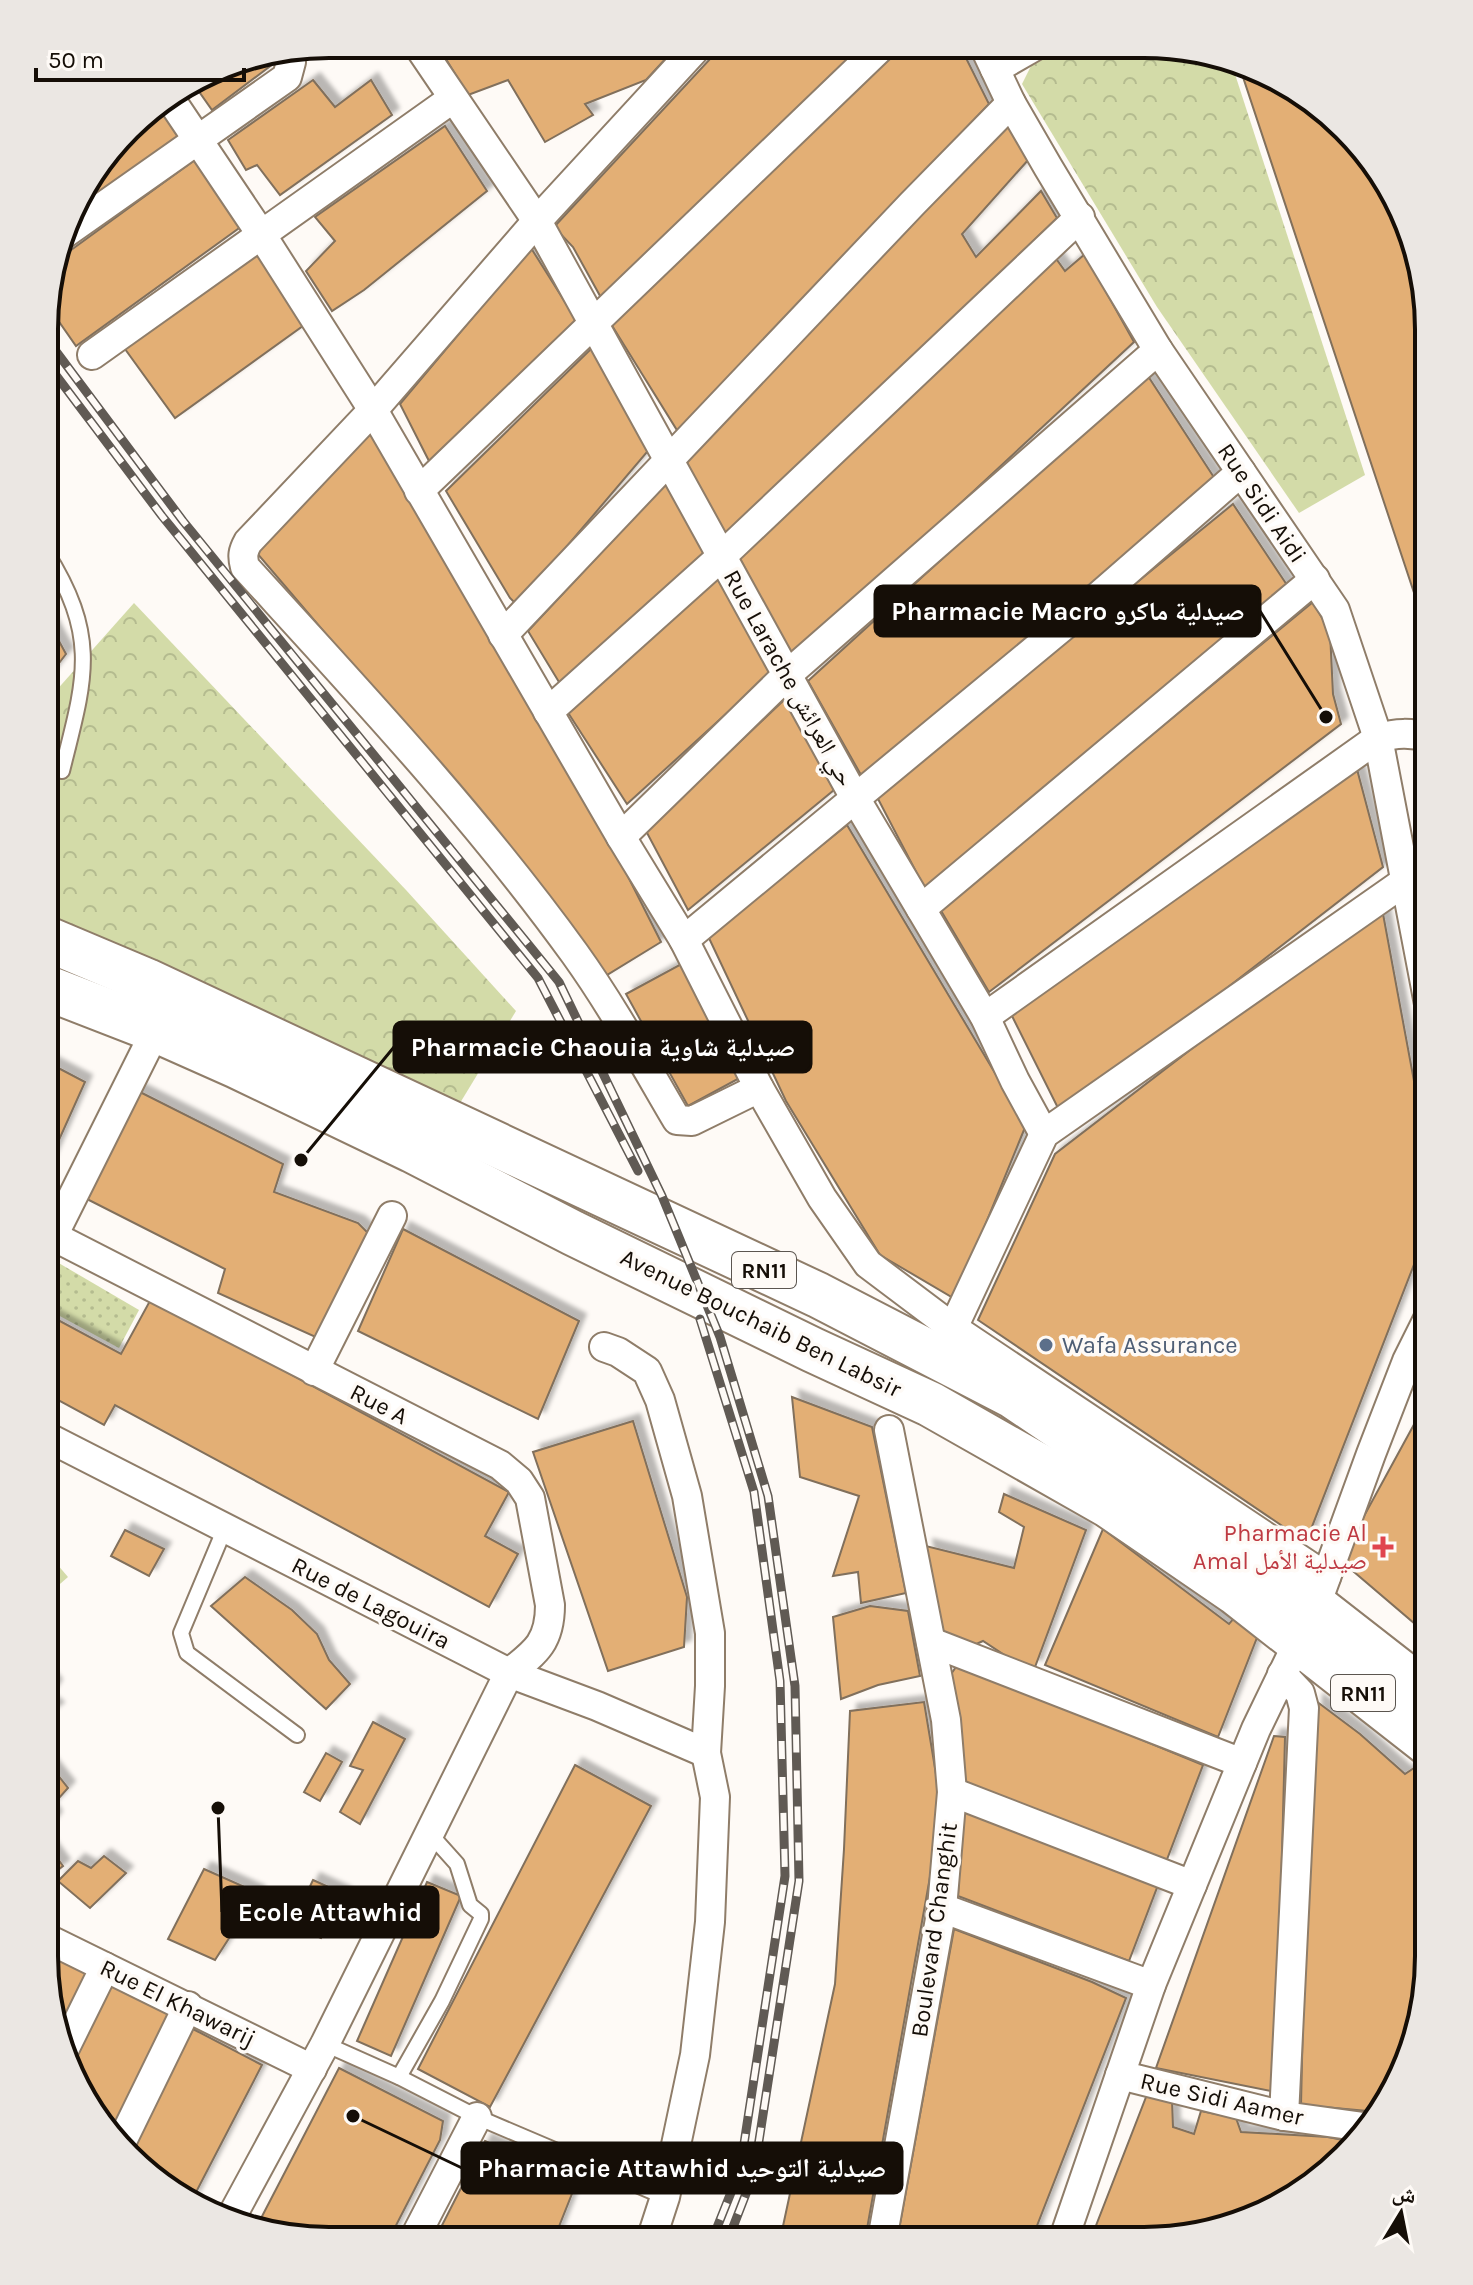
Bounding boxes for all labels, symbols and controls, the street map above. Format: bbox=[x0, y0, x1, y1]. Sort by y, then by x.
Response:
scale bar bbox=[36, 32, 244, 82]
text: 50 m bbox=[48, 46, 104, 74]
street label: Rue Sidi Aidi bbox=[1212, 438, 1312, 568]
street label: Rue Larache حي العرائش bbox=[713, 565, 860, 794]
callout: Pharmacie Macro صيدلية ماكرو bbox=[875, 586, 1260, 636]
text: Pharmacie Macro صيدلية ماكرو bbox=[891, 596, 1245, 627]
callout: Pharmacie Chaouia صيدلية شاوية bbox=[394, 1022, 811, 1072]
text: Pharmacie Chaouia صيدلية شاوية bbox=[411, 1032, 795, 1063]
street label: Avenue Bouchaib Ben Labsir bbox=[616, 1243, 906, 1403]
road number: RN11 bbox=[732, 1252, 796, 1288]
place label: Wafa Assurance bbox=[1062, 1331, 1238, 1359]
marker: Wafa Assurance bbox=[1037, 1336, 1055, 1354]
street label: Rue A bbox=[345, 1378, 413, 1430]
place label: Pharmacie Al Amal صيدلية الأمل bbox=[1193, 1519, 1367, 1575]
marker: Pharmacie Al Amal صيدلية الأمل bbox=[1374, 1538, 1392, 1556]
street label: Rue de Lagouira bbox=[287, 1551, 455, 1655]
road number: RN11 bbox=[1331, 1675, 1395, 1711]
street label: Boulevard Changhit bbox=[905, 1821, 963, 2039]
callout: Ecole Attawhid bbox=[222, 1887, 438, 1937]
text: Ecole Attawhid bbox=[238, 1897, 422, 1928]
street label: Rue El Khawarij bbox=[96, 1953, 260, 2053]
street label: Rue Sidi Aamer bbox=[1138, 2067, 1307, 2131]
callout: Pharmacie Attawhid صيدلية التوحيد bbox=[462, 2143, 902, 2193]
text: Pharmacie Attawhid صيدلية التوحيد bbox=[478, 2153, 886, 2184]
north arrow bbox=[1361, 2173, 1441, 2253]
text: ش bbox=[1391, 2179, 1418, 2209]

